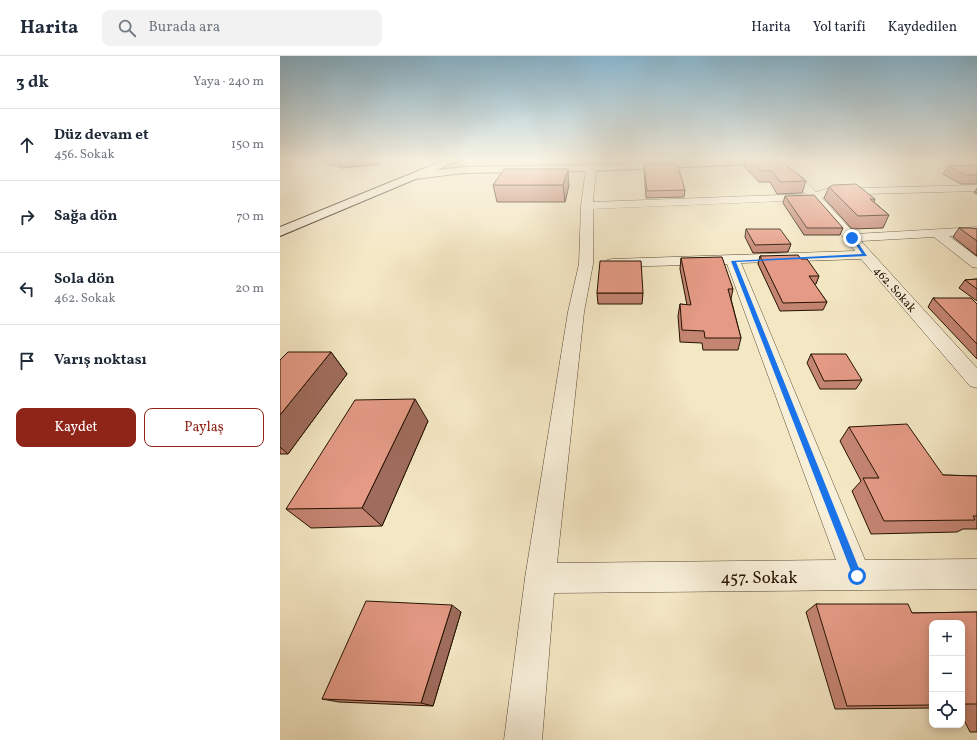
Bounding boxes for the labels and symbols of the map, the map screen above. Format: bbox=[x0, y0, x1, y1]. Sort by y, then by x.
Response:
route end bbox=[843, 229, 861, 247]
street label: 462. Sokak bbox=[869, 263, 919, 316]
street label: 457. Sokak bbox=[720, 567, 798, 590]
route start bbox=[848, 567, 866, 585]

